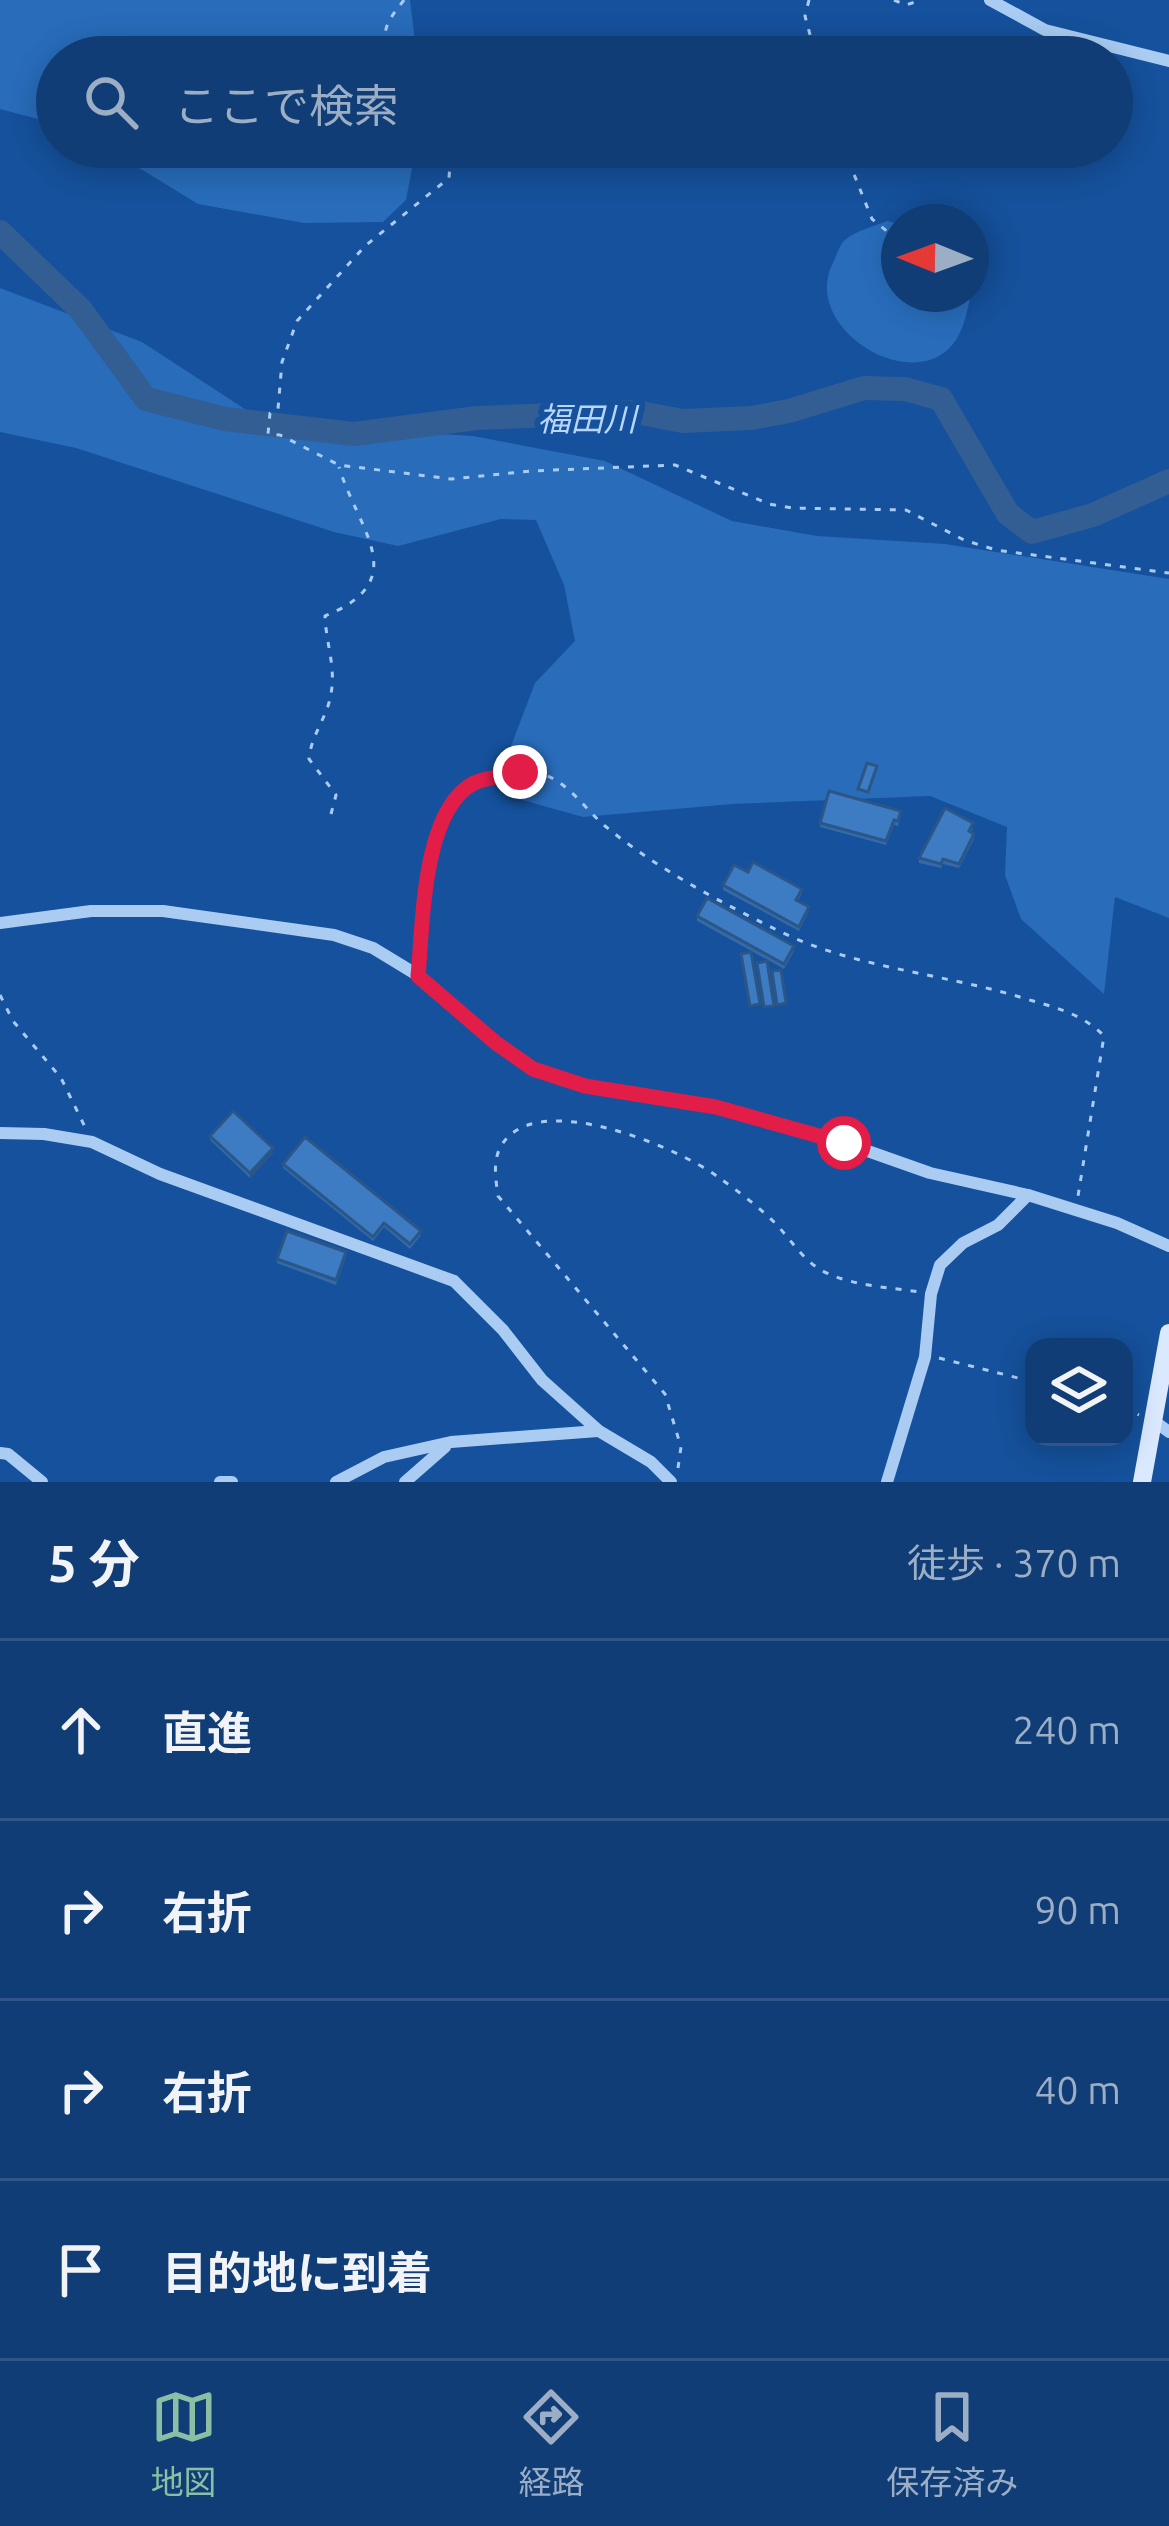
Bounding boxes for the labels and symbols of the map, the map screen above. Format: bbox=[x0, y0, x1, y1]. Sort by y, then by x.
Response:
north arrow bbox=[881, 204, 989, 312]
water label: 福田川 bbox=[538, 400, 640, 437]
route end bbox=[493, 745, 547, 799]
route start bbox=[817, 1116, 871, 1170]

